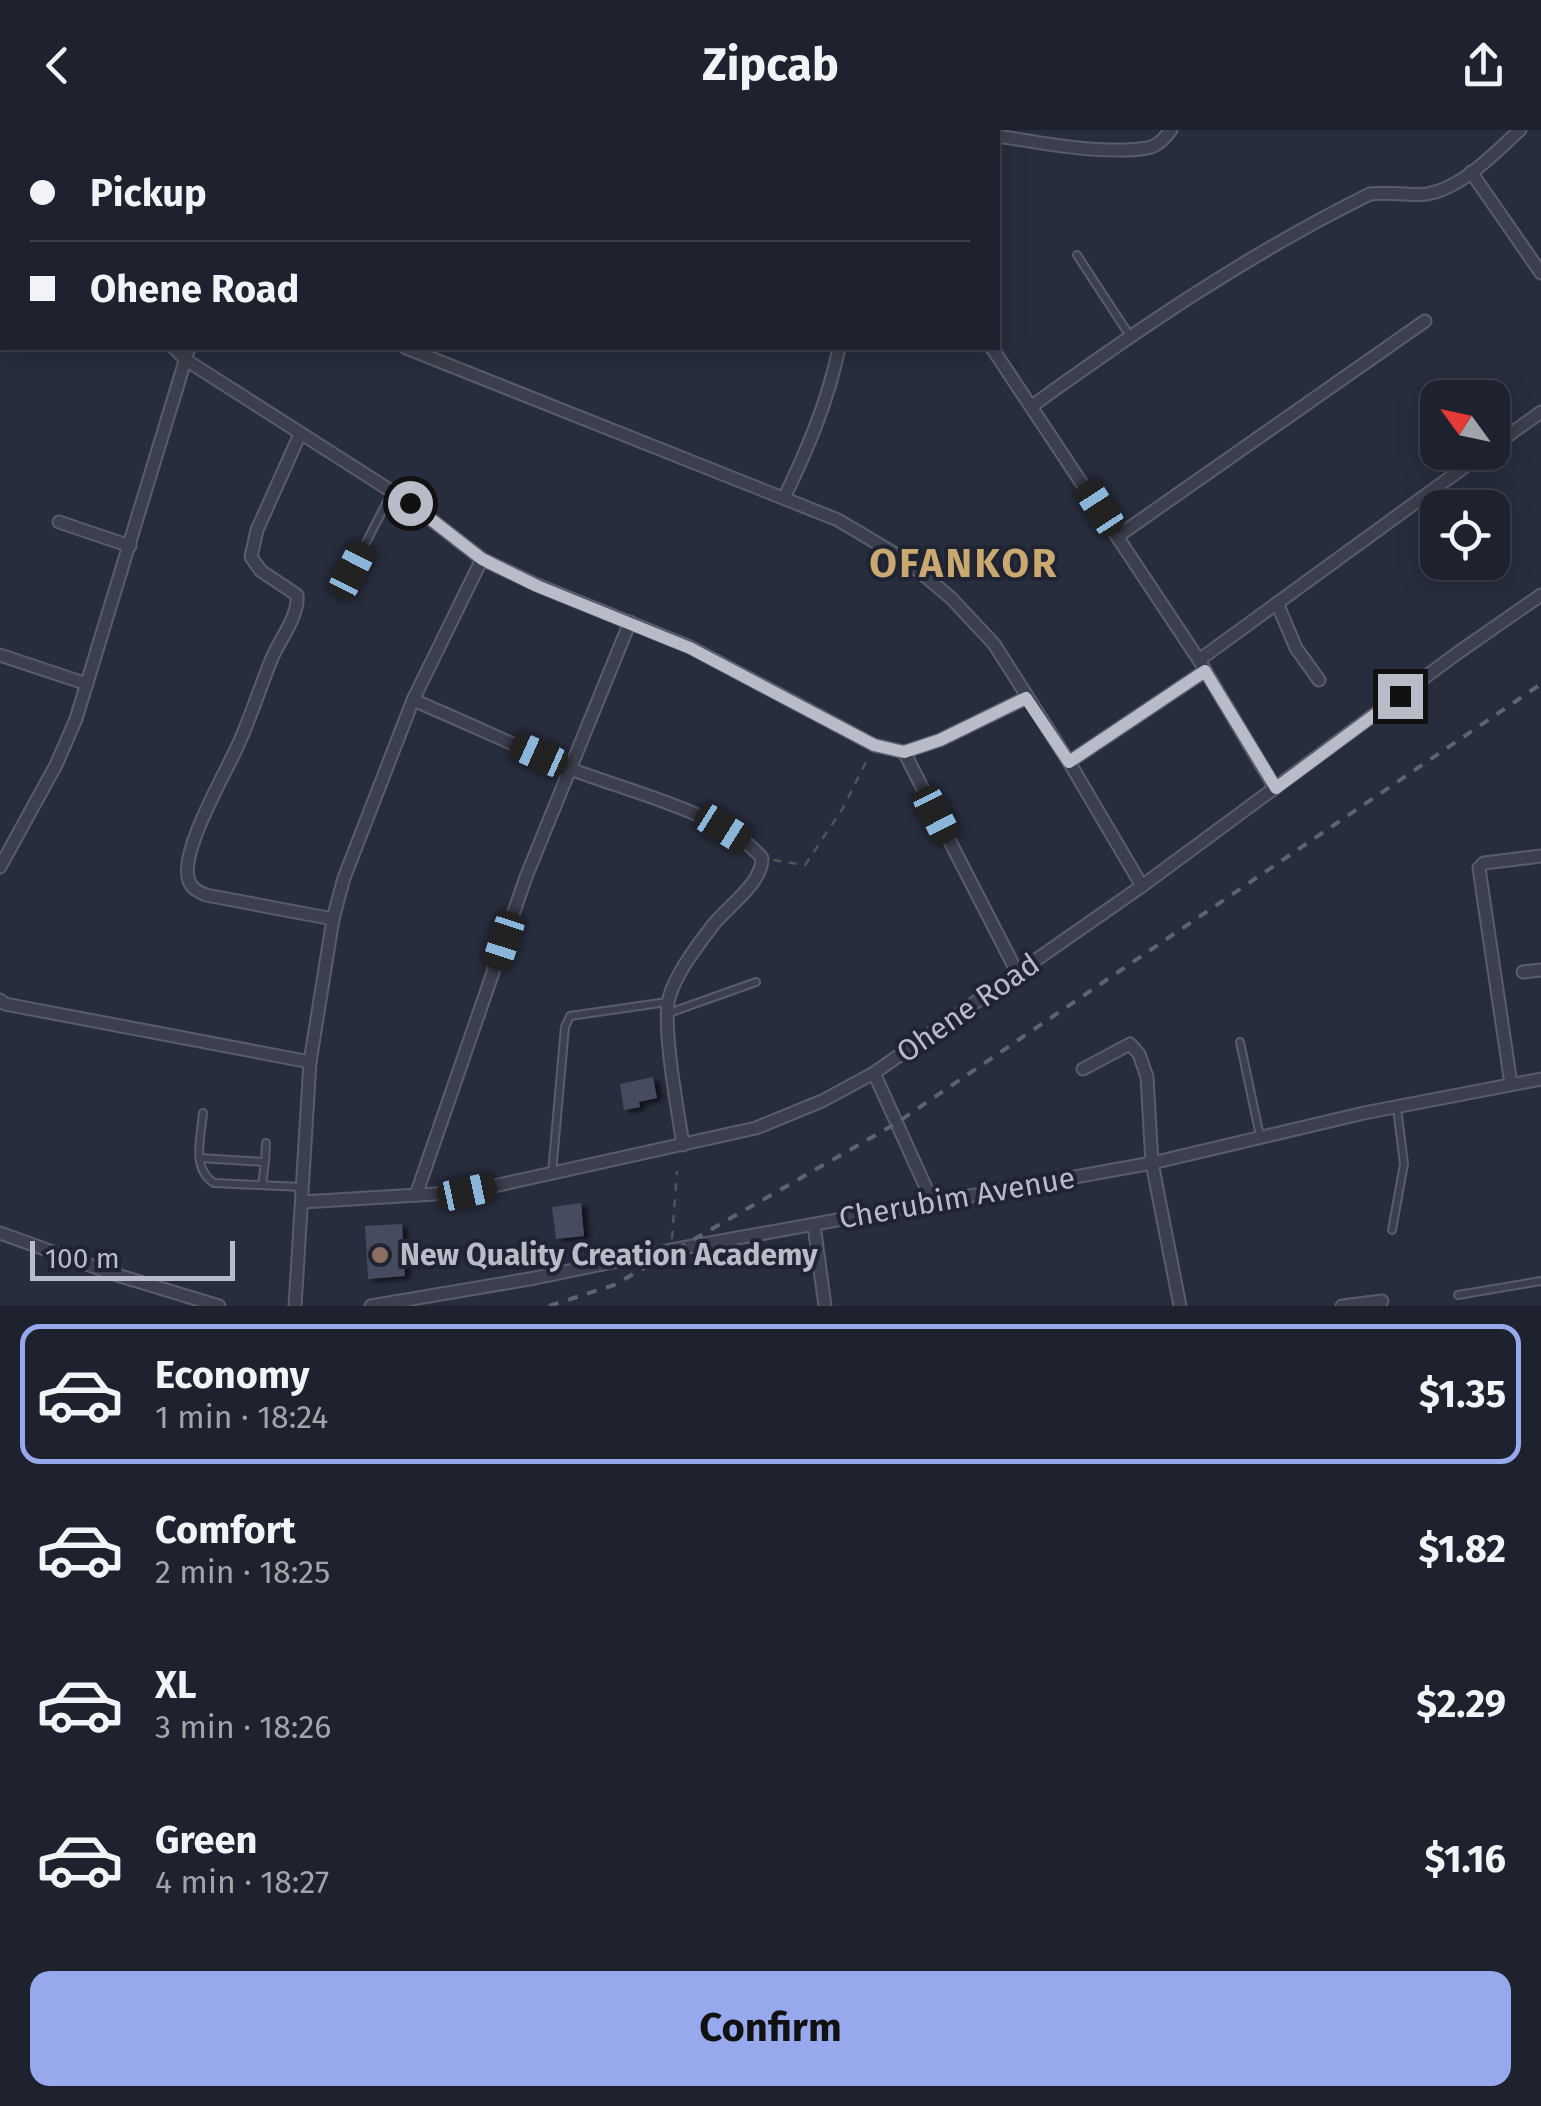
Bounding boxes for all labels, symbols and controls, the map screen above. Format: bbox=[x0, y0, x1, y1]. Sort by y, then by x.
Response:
icon: back bbox=[30, 38, 85, 93]
text: Zipcab bbox=[702, 38, 839, 92]
icon: share bbox=[1456, 38, 1511, 93]
text: Pickup bbox=[90, 170, 207, 216]
text: Ohene Road bbox=[90, 266, 299, 312]
north arrow bbox=[1420, 380, 1510, 470]
map controls bbox=[1420, 380, 1510, 580]
car bbox=[1071, 475, 1129, 541]
route start bbox=[388, 481, 433, 526]
button: locate bbox=[1420, 490, 1510, 580]
car bbox=[325, 536, 379, 604]
district label: OFANKOR bbox=[869, 540, 1059, 588]
route end bbox=[1378, 674, 1423, 719]
car bbox=[505, 729, 573, 781]
car bbox=[909, 781, 963, 849]
car bbox=[690, 799, 756, 857]
car bbox=[480, 908, 528, 974]
street label: Ohene Road bbox=[890, 946, 1046, 1070]
street label: Cherubim Avenue bbox=[836, 1160, 1078, 1236]
car bbox=[435, 1171, 499, 1213]
scale bar bbox=[30, 1236, 235, 1280]
place label: New Quality Creation Academy bbox=[400, 1237, 818, 1273]
text: 100 m bbox=[45, 1242, 120, 1275]
marker: New Quality Creation Academy bbox=[369, 1244, 391, 1266]
icon: car bbox=[35, 1349, 125, 1439]
text: Economy bbox=[155, 1352, 310, 1398]
text: $1.35 bbox=[1419, 1371, 1506, 1417]
text: 1 min · 18:24 bbox=[155, 1398, 328, 1436]
icon: car bbox=[35, 1504, 125, 1594]
text: Comfort bbox=[155, 1507, 296, 1553]
text: $1.82 bbox=[1418, 1526, 1506, 1572]
text: 2 min · 18:25 bbox=[155, 1553, 330, 1591]
icon: car bbox=[35, 1659, 125, 1749]
text: XL bbox=[155, 1662, 197, 1708]
text: $2.29 bbox=[1416, 1681, 1506, 1727]
text: 3 min · 18:26 bbox=[155, 1708, 331, 1746]
icon: car bbox=[35, 1814, 125, 1904]
text: Green bbox=[155, 1817, 258, 1863]
text: $1.16 bbox=[1424, 1836, 1506, 1882]
text: 4 min · 18:27 bbox=[155, 1863, 329, 1901]
button: Confirm bbox=[30, 1971, 1511, 2086]

